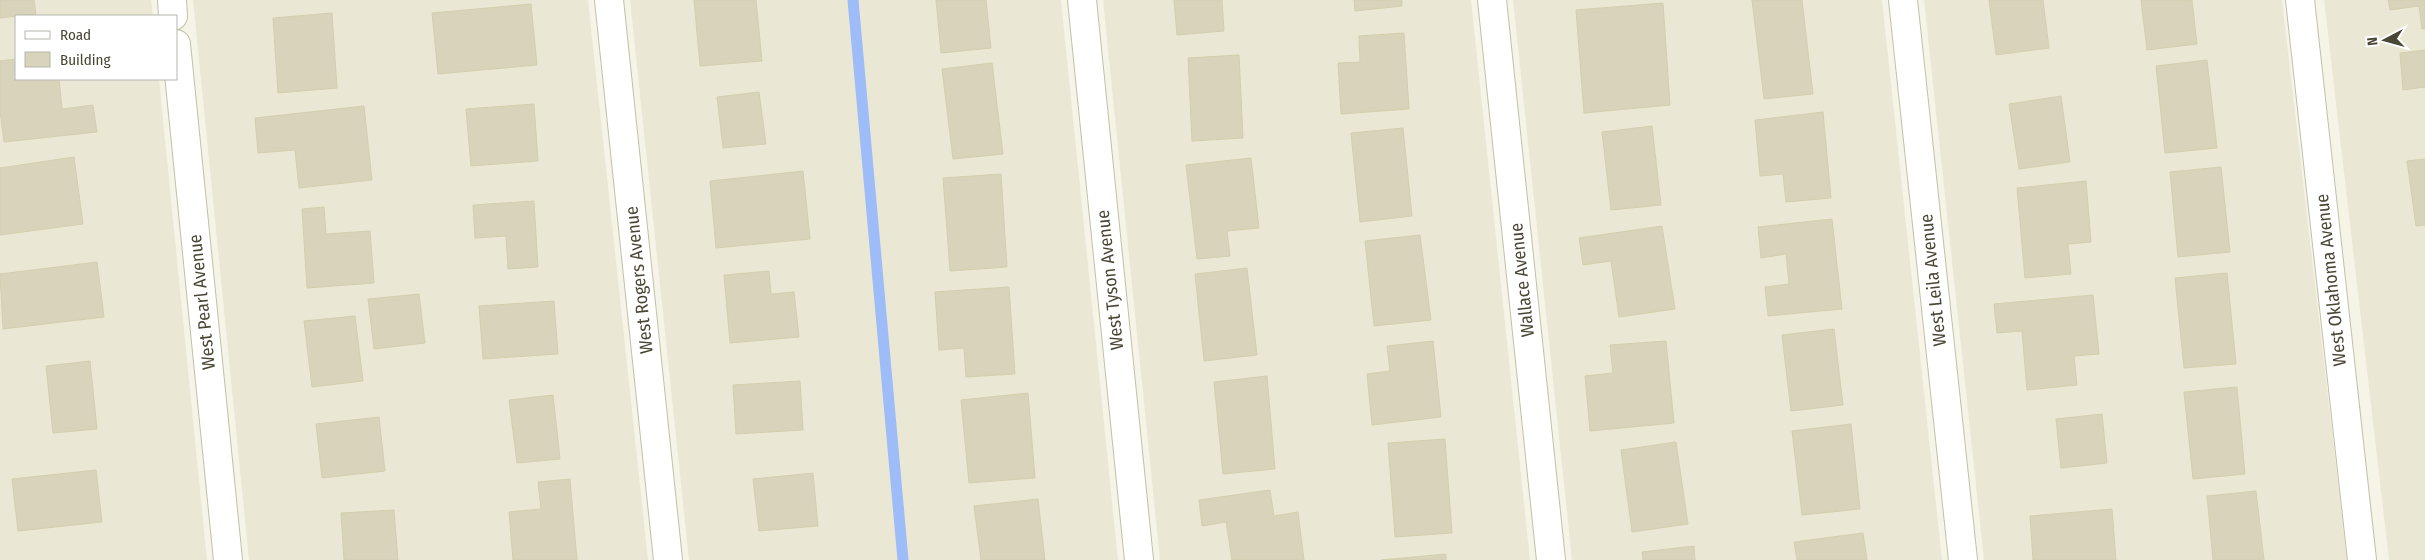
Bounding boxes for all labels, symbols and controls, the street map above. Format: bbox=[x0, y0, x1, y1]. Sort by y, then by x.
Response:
legend bbox=[15, 15, 178, 80]
north arrow bbox=[2360, 15, 2410, 65]
text: Road bbox=[60, 26, 91, 44]
text: N bbox=[2364, 36, 2381, 46]
text: Building bbox=[60, 51, 111, 69]
street label: West Oklahoma Avenue bbox=[2311, 193, 2351, 367]
street label: West Rogers Avenue bbox=[620, 205, 658, 355]
street label: West Tyson Avenue bbox=[1092, 209, 1128, 351]
street label: West Leila Avenue bbox=[1915, 213, 1951, 347]
street label: Wallace Avenue bbox=[1505, 222, 1539, 338]
street label: West Pearl Avenue bbox=[184, 233, 220, 371]

